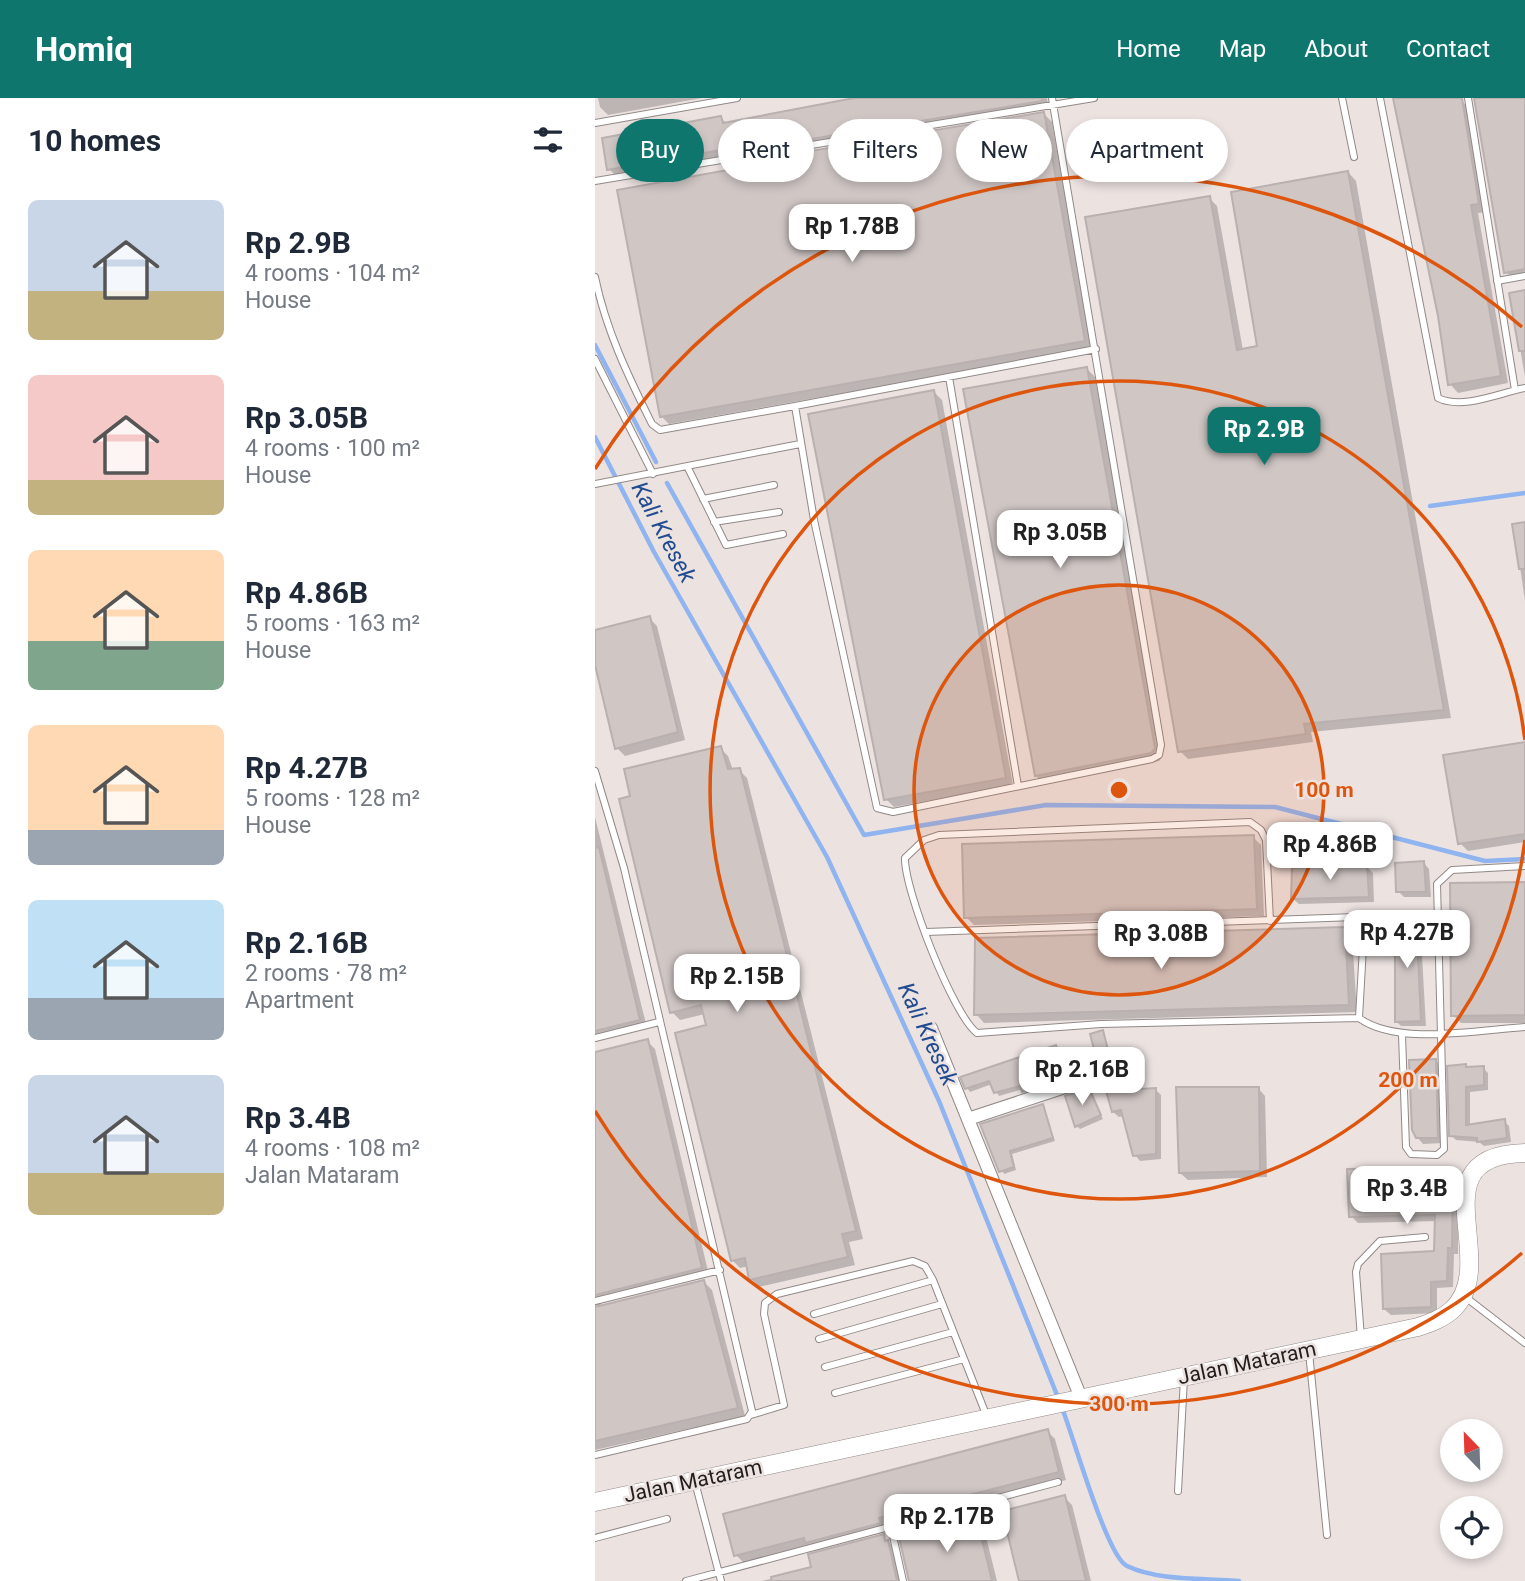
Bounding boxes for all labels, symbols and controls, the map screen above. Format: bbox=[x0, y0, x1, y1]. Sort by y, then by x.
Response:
text: Homiq bbox=[35, 30, 133, 69]
text: Home bbox=[1116, 35, 1181, 63]
text: Map bbox=[1219, 35, 1266, 63]
text: About bbox=[1304, 35, 1368, 63]
text: Contact bbox=[1406, 35, 1490, 63]
chip: Buy bbox=[616, 119, 704, 182]
chip: Rent bbox=[718, 119, 814, 182]
chip: Filters bbox=[828, 119, 942, 182]
chip: New bbox=[956, 119, 1052, 182]
chip: Apartment bbox=[1066, 119, 1228, 182]
icon: filters bbox=[529, 121, 567, 159]
text: 10 homes bbox=[28, 123, 161, 158]
pin: Rp 1.78B bbox=[780, 204, 924, 264]
text: Rp 1.78B bbox=[805, 213, 899, 240]
text: Rp 2.9B bbox=[245, 225, 351, 260]
icon: home bbox=[84, 228, 168, 312]
text: 4 rooms · 104 m² bbox=[245, 260, 420, 287]
text: House bbox=[245, 287, 311, 314]
text: Rp 3.05B bbox=[245, 400, 368, 435]
icon: home bbox=[84, 403, 168, 487]
pin: Rp 2.9B bbox=[1199, 408, 1329, 467]
text: Rp 2.9B bbox=[1223, 416, 1305, 443]
text: 4 rooms · 100 m² bbox=[245, 435, 420, 462]
text: House bbox=[245, 462, 311, 489]
water label: Kali Kresek bbox=[626, 477, 702, 588]
pin: Rp 3.05B bbox=[988, 510, 1132, 570]
text: Rp 3.05B bbox=[1013, 519, 1107, 546]
text: Rp 4.86B bbox=[245, 575, 368, 610]
icon: home bbox=[84, 578, 168, 662]
text: 5 rooms · 163 m² bbox=[245, 610, 420, 637]
text: House bbox=[245, 637, 311, 664]
text: Rp 4.27B bbox=[245, 750, 368, 785]
icon: home bbox=[84, 753, 168, 837]
centre of rings bbox=[1107, 778, 1131, 802]
text: 100 m bbox=[1294, 778, 1354, 802]
text: 5 rooms · 128 m² bbox=[245, 785, 420, 812]
text: House bbox=[245, 812, 311, 839]
pin: Rp 4.86B bbox=[1258, 822, 1402, 882]
text: Rp 4.86B bbox=[1283, 831, 1377, 858]
pin: Rp 4.27B bbox=[1335, 910, 1479, 970]
pin: Rp 3.08B bbox=[1089, 912, 1233, 971]
text: Rp 4.27B bbox=[1360, 919, 1454, 946]
text: Rp 3.08B bbox=[1114, 920, 1208, 947]
text: Rp 2.16B bbox=[245, 925, 368, 960]
icon: home bbox=[84, 928, 168, 1012]
pin: Rp 2.15B bbox=[665, 954, 809, 1014]
text: 2 rooms · 78 m² bbox=[245, 960, 407, 987]
text: Rp 2.15B bbox=[690, 963, 784, 990]
water label: Kali Kresek bbox=[892, 978, 963, 1091]
text: Apartment bbox=[245, 987, 354, 1014]
pin: Rp 2.16B bbox=[1010, 1048, 1154, 1107]
text: Rp 2.16B bbox=[1035, 1056, 1129, 1083]
text: 200 m bbox=[1378, 1068, 1438, 1092]
text: Rp 3.4B bbox=[245, 1100, 351, 1135]
icon: home bbox=[84, 1103, 168, 1187]
text: 4 rooms · 108 m² bbox=[245, 1135, 420, 1162]
text: Jalan Mataram bbox=[245, 1162, 399, 1189]
pin: Rp 3.4B bbox=[1342, 1166, 1472, 1226]
text: Rp 3.4B bbox=[1366, 1175, 1448, 1202]
street label: Jalan Mataram bbox=[1176, 1337, 1318, 1389]
text: 300 m bbox=[1089, 1392, 1149, 1416]
north arrow bbox=[1440, 1419, 1503, 1482]
map controls bbox=[1440, 1419, 1503, 1559]
street label: Jalan Mataram bbox=[622, 1455, 764, 1507]
pin: Rp 2.17B bbox=[875, 1494, 1019, 1554]
button: locate bbox=[1440, 1496, 1503, 1559]
text: Rp 2.17B bbox=[900, 1503, 994, 1530]

